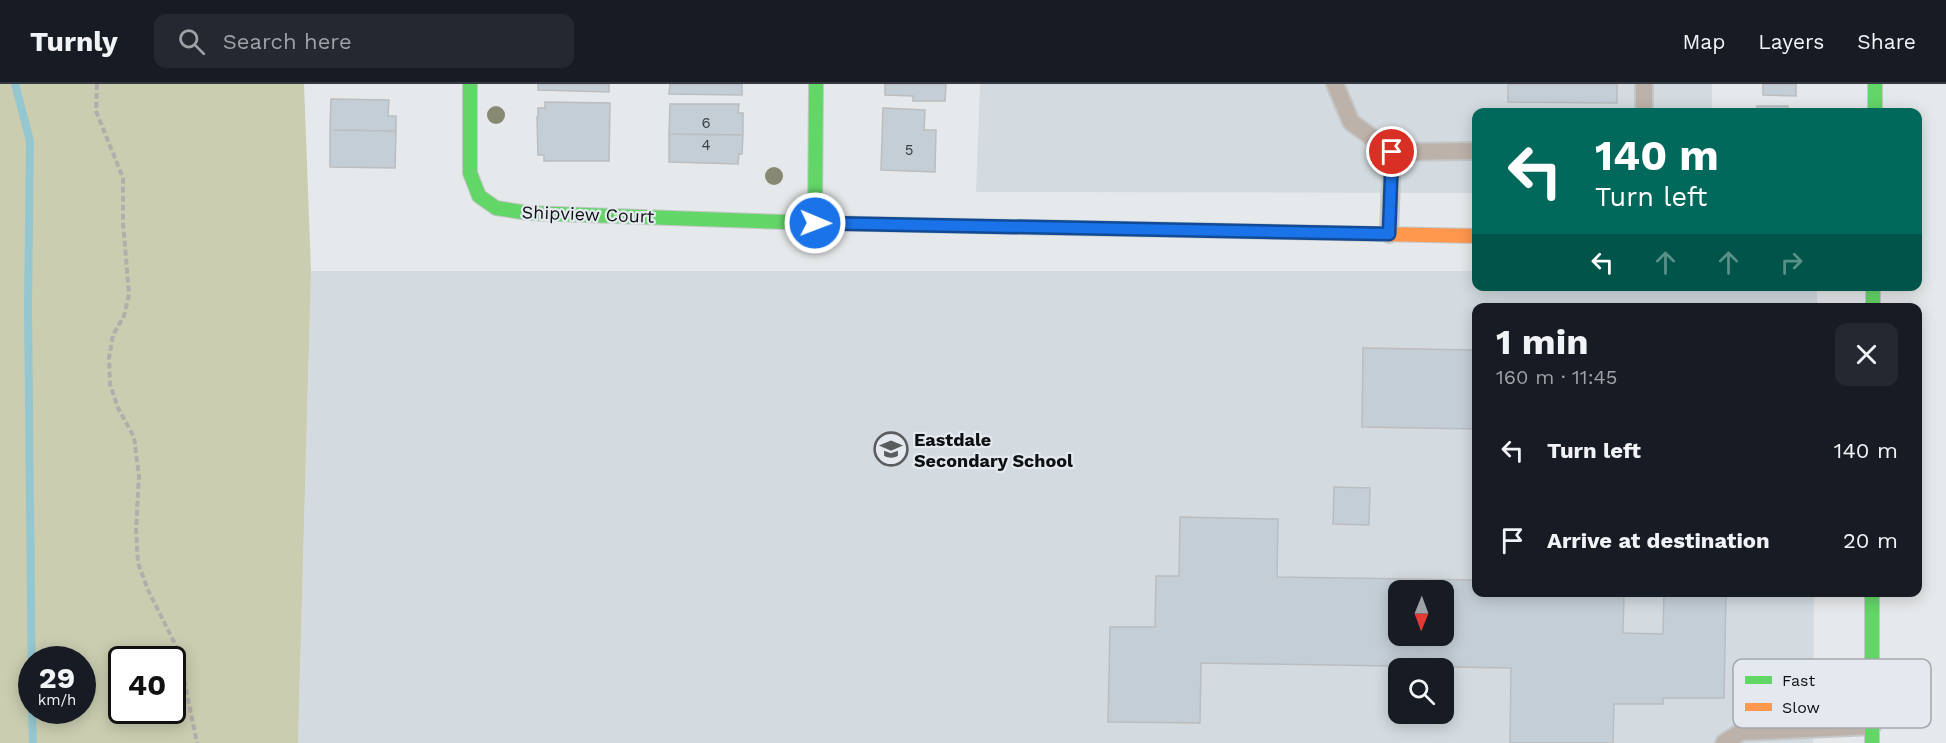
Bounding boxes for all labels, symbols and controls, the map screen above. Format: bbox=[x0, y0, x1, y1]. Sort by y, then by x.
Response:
search box bbox=[154, 14, 574, 68]
text: Turnly bbox=[30, 25, 118, 58]
icon: search bbox=[175, 25, 208, 58]
text: Search here bbox=[223, 29, 352, 54]
text: Map bbox=[1682, 29, 1725, 54]
text: Layers bbox=[1758, 29, 1824, 54]
text: Share bbox=[1857, 29, 1916, 54]
house number: 6 bbox=[701, 114, 711, 132]
pin bbox=[1366, 126, 1417, 177]
text: 140 m bbox=[1595, 131, 1719, 180]
icon: left bbox=[1496, 132, 1574, 210]
icon: arrive bbox=[1375, 135, 1408, 168]
house number: 4 bbox=[701, 136, 711, 154]
house number: 5 bbox=[905, 141, 913, 159]
text: Turn left bbox=[1595, 181, 1707, 213]
position arrow bbox=[783, 191, 847, 255]
street label: Shipview Court bbox=[521, 201, 655, 227]
icon: left bbox=[1586, 246, 1619, 279]
icon: ahead bbox=[1649, 246, 1682, 279]
icon: ahead bbox=[1712, 246, 1745, 279]
icon: right bbox=[1775, 246, 1808, 279]
text: 1 min bbox=[1496, 321, 1588, 363]
button: close bbox=[1835, 323, 1898, 386]
text: 160 m · 11:45 bbox=[1496, 365, 1617, 389]
place label: Eastdale Secondary School bbox=[914, 429, 1073, 471]
school or university icon: Eastdale Secondary School bbox=[873, 431, 909, 467]
icon: left bbox=[1496, 434, 1529, 467]
text: Turn left bbox=[1547, 438, 1641, 463]
text: 140 m bbox=[1834, 438, 1898, 463]
icon: arrive bbox=[1496, 524, 1529, 557]
text: Arrive at destination bbox=[1547, 528, 1770, 553]
text: 20 m bbox=[1843, 528, 1898, 553]
north arrow bbox=[1388, 580, 1454, 646]
map controls bbox=[1388, 580, 1454, 724]
speed limit sign: 40 bbox=[108, 646, 186, 724]
button: search bbox=[1388, 658, 1454, 724]
legend bbox=[1733, 659, 1931, 728]
text: 29 bbox=[39, 660, 75, 695]
text: Fast bbox=[1782, 671, 1815, 690]
text: km/h bbox=[38, 691, 76, 709]
text: Slow bbox=[1782, 698, 1820, 717]

